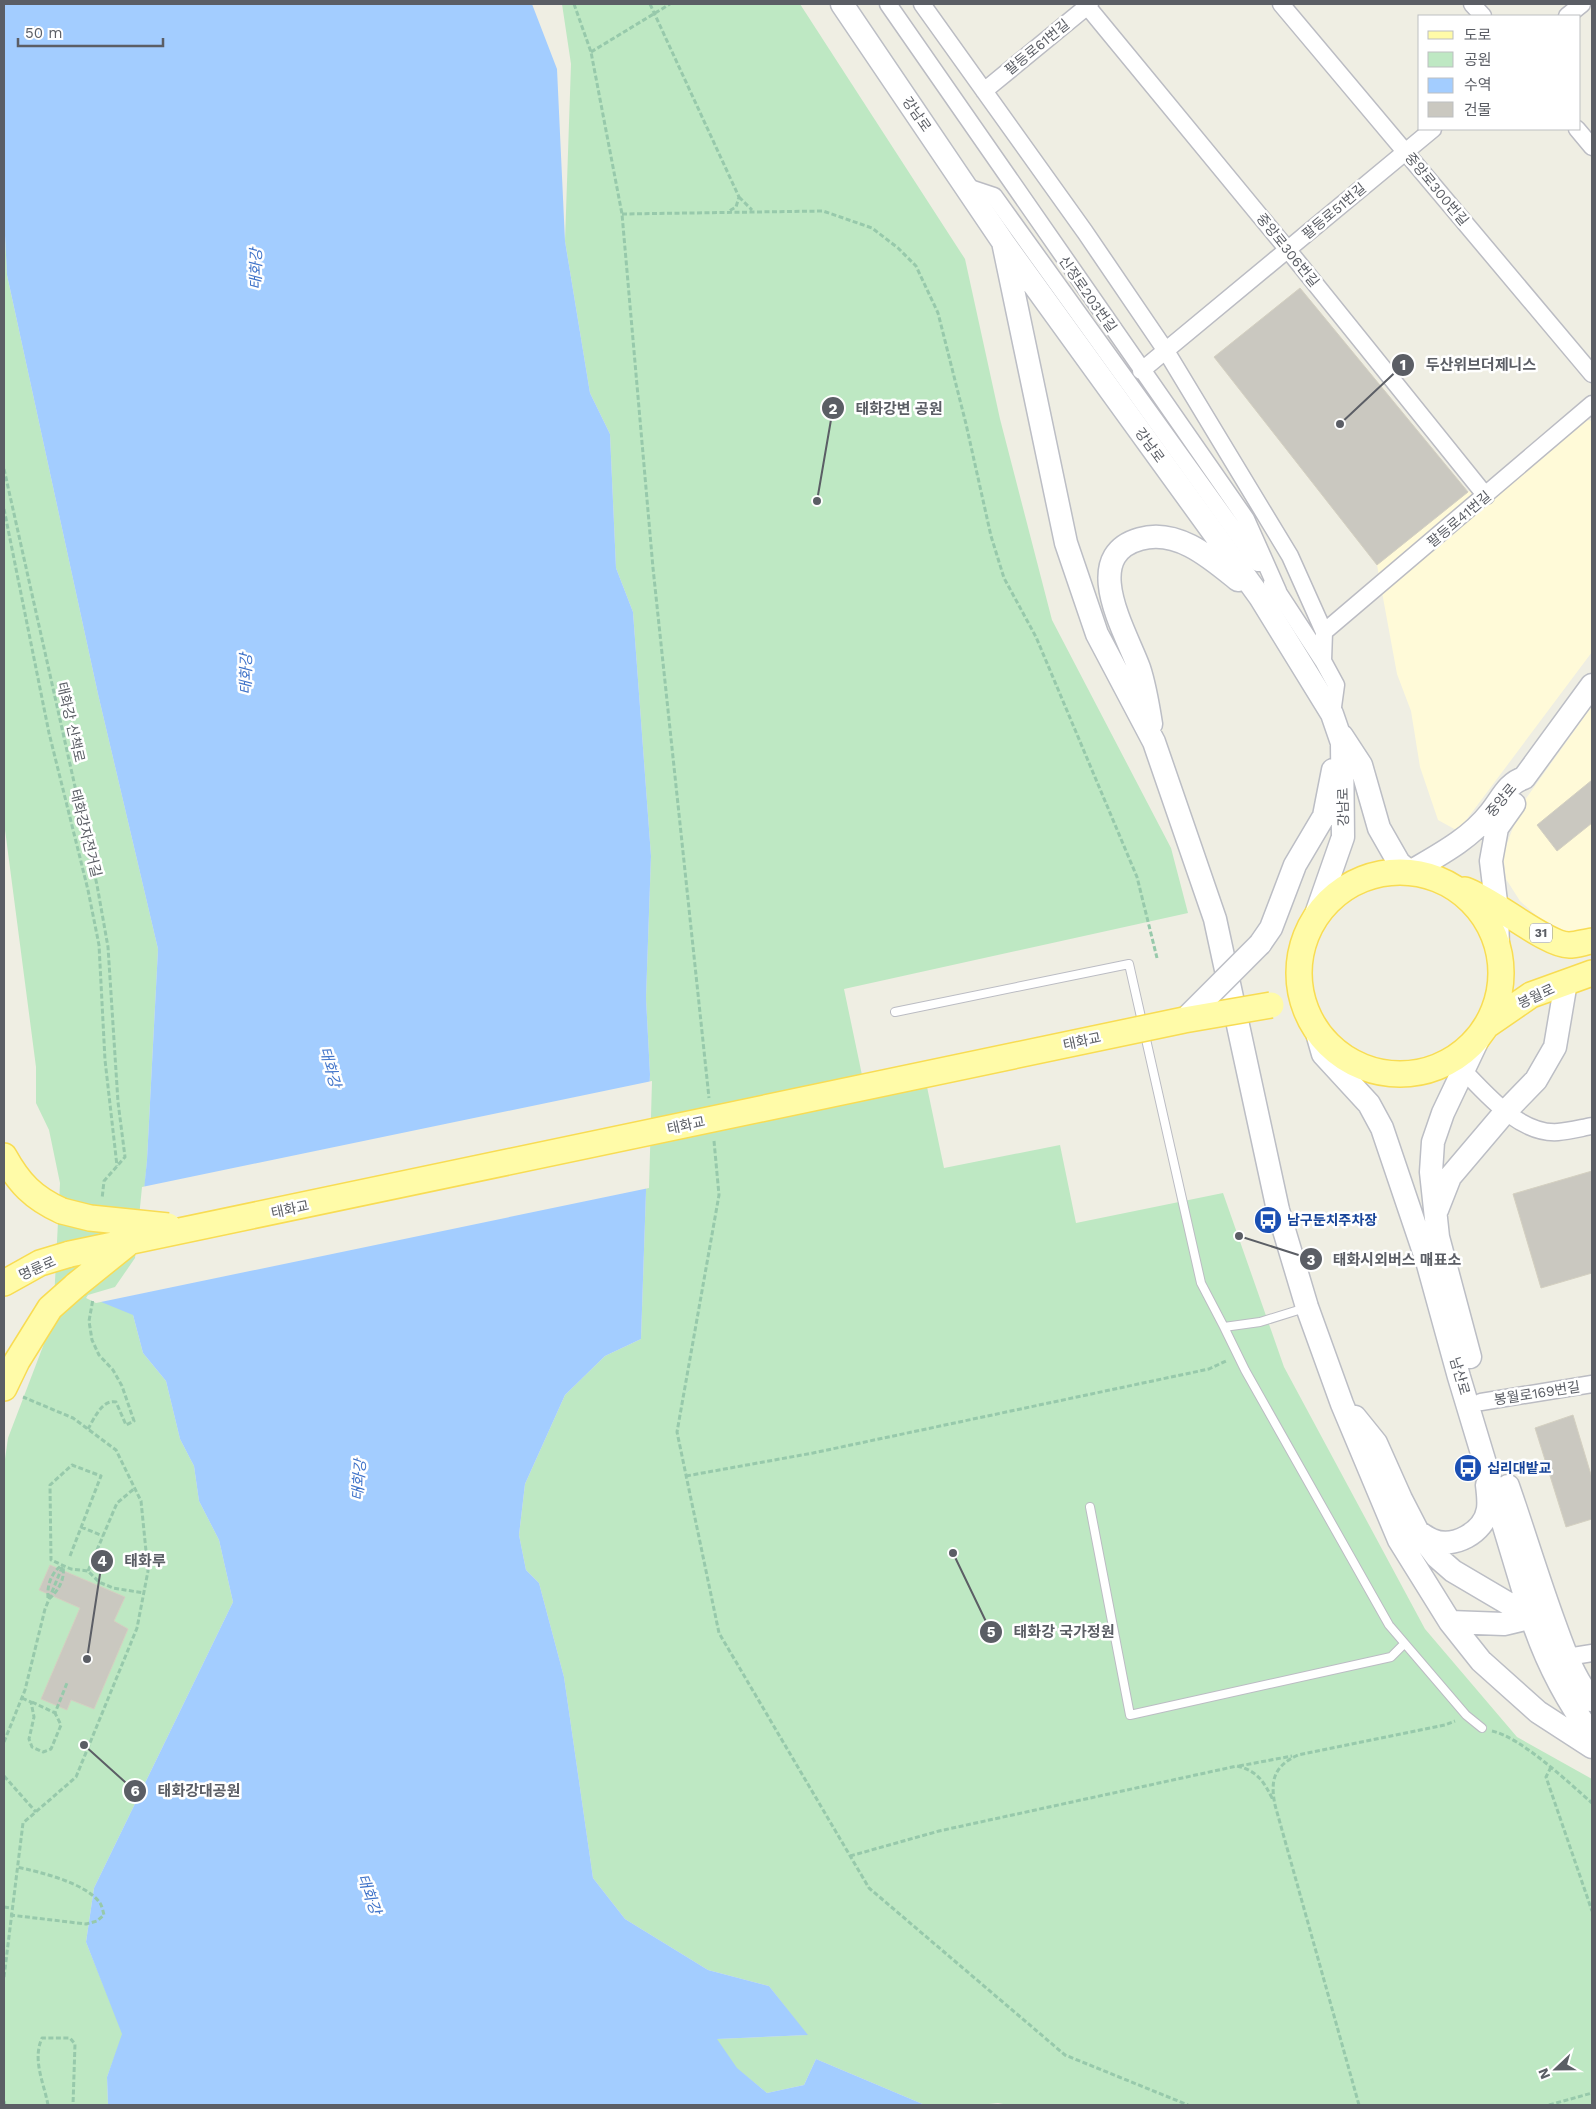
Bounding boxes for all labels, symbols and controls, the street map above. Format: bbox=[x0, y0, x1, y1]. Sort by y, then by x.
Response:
scale bar bbox=[18, 15, 162, 47]
legend bbox=[1418, 15, 1581, 130]
street label: 팔등로61번길 bbox=[1002, 16, 1072, 78]
text: 50 m bbox=[25, 24, 62, 42]
text: 도로 bbox=[1464, 26, 1492, 44]
text: 공원 bbox=[1464, 51, 1492, 69]
text: 수역 bbox=[1464, 76, 1492, 94]
street label: 강남로 bbox=[899, 94, 935, 135]
text: 건물 bbox=[1464, 101, 1492, 119]
street label: 중앙로300번길 bbox=[1402, 149, 1472, 229]
street label: 팔등로51번길 bbox=[1299, 180, 1369, 242]
street label: 중앙로306번길 bbox=[1254, 210, 1322, 290]
water label: 태화강 bbox=[247, 246, 265, 290]
street label: 신정로203번길 bbox=[1056, 253, 1120, 335]
callout: 두산위브더제니스 bbox=[1391, 350, 1546, 380]
text: 1 bbox=[1400, 356, 1406, 374]
text: 두산위브더제니스 bbox=[1426, 356, 1536, 374]
callout: 태화강변 공원 bbox=[821, 393, 953, 423]
text: 2 bbox=[829, 400, 838, 418]
text: 태화강변 공원 bbox=[855, 400, 943, 418]
street label: 강남로 bbox=[1132, 425, 1168, 465]
street label: 팔등로41번길 bbox=[1424, 488, 1494, 550]
water label: 태화강 bbox=[237, 651, 255, 695]
street label: 태화강 산책로 bbox=[54, 680, 88, 764]
street label: 중앙로 bbox=[1482, 780, 1520, 820]
street label: 태화강자전거길 bbox=[67, 787, 105, 879]
street label: 강남로 bbox=[1335, 787, 1351, 826]
road number: 31 bbox=[1530, 924, 1552, 942]
street label: 봉월로 bbox=[1515, 981, 1557, 1011]
street label: 태화교 bbox=[1061, 1029, 1103, 1053]
water label: 태화강 bbox=[316, 1045, 345, 1091]
street label: 태화교 bbox=[665, 1113, 707, 1137]
street label: 태화교 bbox=[269, 1197, 311, 1221]
bus stop icon: 남구둔치주차장 bbox=[1253, 1205, 1283, 1235]
place label: 남구둔치주차장 bbox=[1287, 1212, 1377, 1228]
callout: 태화시외버스 매표소 bbox=[1298, 1244, 1472, 1274]
text: 3 bbox=[1307, 1251, 1316, 1269]
text: 태화시외버스 매표소 bbox=[1333, 1251, 1461, 1269]
street label: 명륜로 bbox=[16, 1253, 58, 1283]
street label: 남산로 bbox=[1447, 1355, 1473, 1397]
street label: 봉월로169번길 bbox=[1493, 1378, 1581, 1408]
bus stop icon: 십리대밭교 bbox=[1453, 1453, 1483, 1483]
water label: 태화강 bbox=[349, 1457, 370, 1501]
place label: 십리대밭교 bbox=[1487, 1460, 1552, 1476]
callout: 태화루 bbox=[90, 1546, 176, 1576]
text: 4 bbox=[97, 1552, 107, 1570]
text: 태화루 bbox=[124, 1552, 166, 1570]
callout: 태화강 국가정원 bbox=[978, 1617, 1124, 1647]
text: 5 bbox=[987, 1623, 996, 1641]
text: 태화강 국가정원 bbox=[1014, 1623, 1114, 1641]
callout: 태화강대공원 bbox=[123, 1776, 250, 1806]
text: 6 bbox=[130, 1782, 140, 1800]
text: 태화강대공원 bbox=[158, 1782, 240, 1800]
water label: 태화강 bbox=[353, 1871, 385, 1919]
north arrow bbox=[1531, 2044, 1581, 2094]
text: N bbox=[1535, 2066, 1553, 2082]

